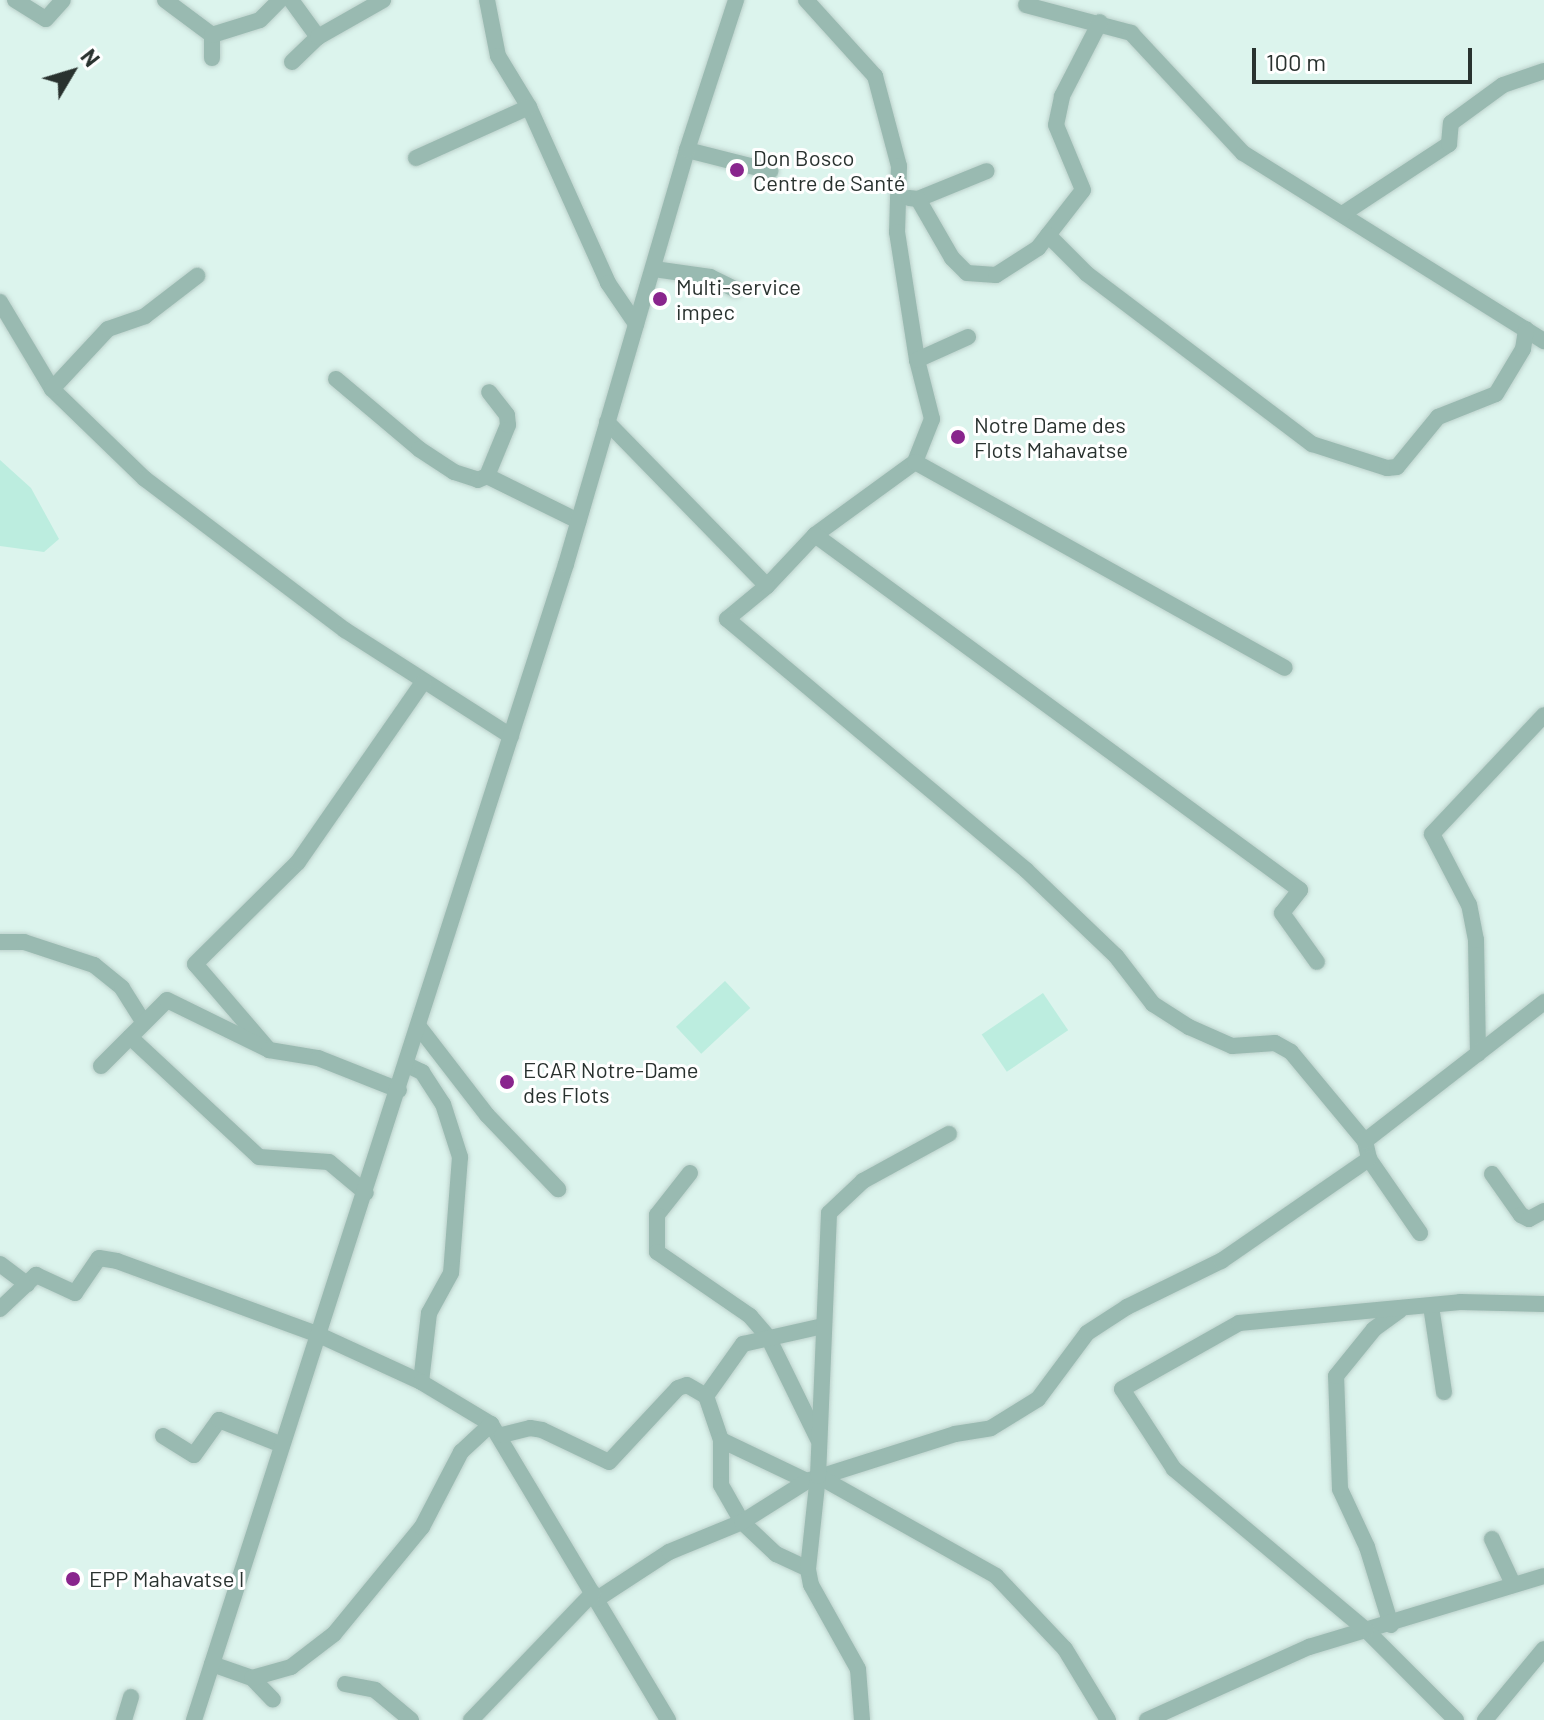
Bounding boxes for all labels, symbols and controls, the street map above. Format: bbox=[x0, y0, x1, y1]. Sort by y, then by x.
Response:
north arrow bbox=[32, 32, 112, 112]
scale bar bbox=[1256, 32, 1476, 82]
text: N bbox=[76, 43, 106, 71]
text: 100 m bbox=[1266, 47, 1326, 76]
place label: Don Bosco Centre de Santé bbox=[753, 144, 905, 196]
marker: Don Bosco Centre de Santé bbox=[728, 161, 746, 179]
place label: Multi-service impec bbox=[676, 273, 801, 324]
marker: Multi-service impec bbox=[651, 290, 669, 308]
place label: Notre Dame des Flots Mahavatse bbox=[974, 411, 1128, 462]
marker: Notre Dame des Flots Mahavatse bbox=[949, 428, 967, 446]
place label: ECAR Notre-Dame des Flots bbox=[523, 1056, 698, 1108]
marker: ECAR Notre-Dame des Flots bbox=[498, 1073, 516, 1091]
place label: EPP Mahavatse I bbox=[89, 1566, 244, 1592]
marker: EPP Mahavatse I bbox=[64, 1570, 82, 1588]

